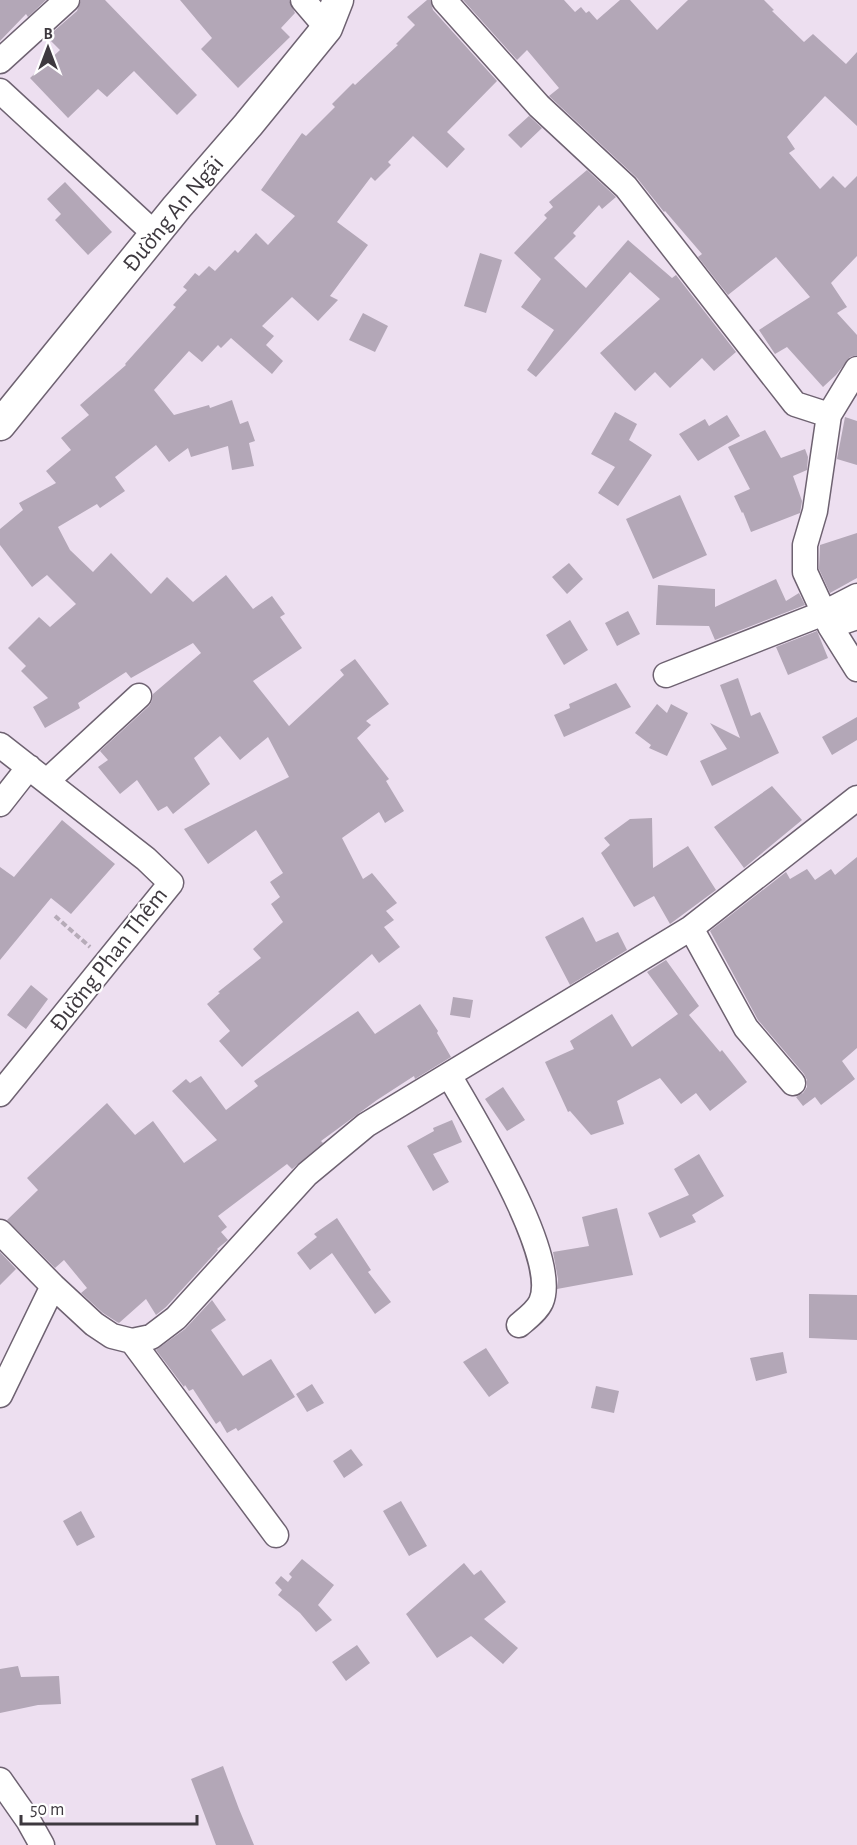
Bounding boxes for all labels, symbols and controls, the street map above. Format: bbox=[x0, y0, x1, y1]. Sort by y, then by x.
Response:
north arrow bbox=[18, 18, 78, 78]
text: B bbox=[43, 26, 53, 42]
street label: Đường An Ngãi bbox=[119, 152, 228, 277]
street label: Đường Phan Thêm bbox=[45, 883, 172, 1036]
scale bar bbox=[21, 1788, 196, 1826]
text: 50 m bbox=[30, 1801, 64, 1819]

